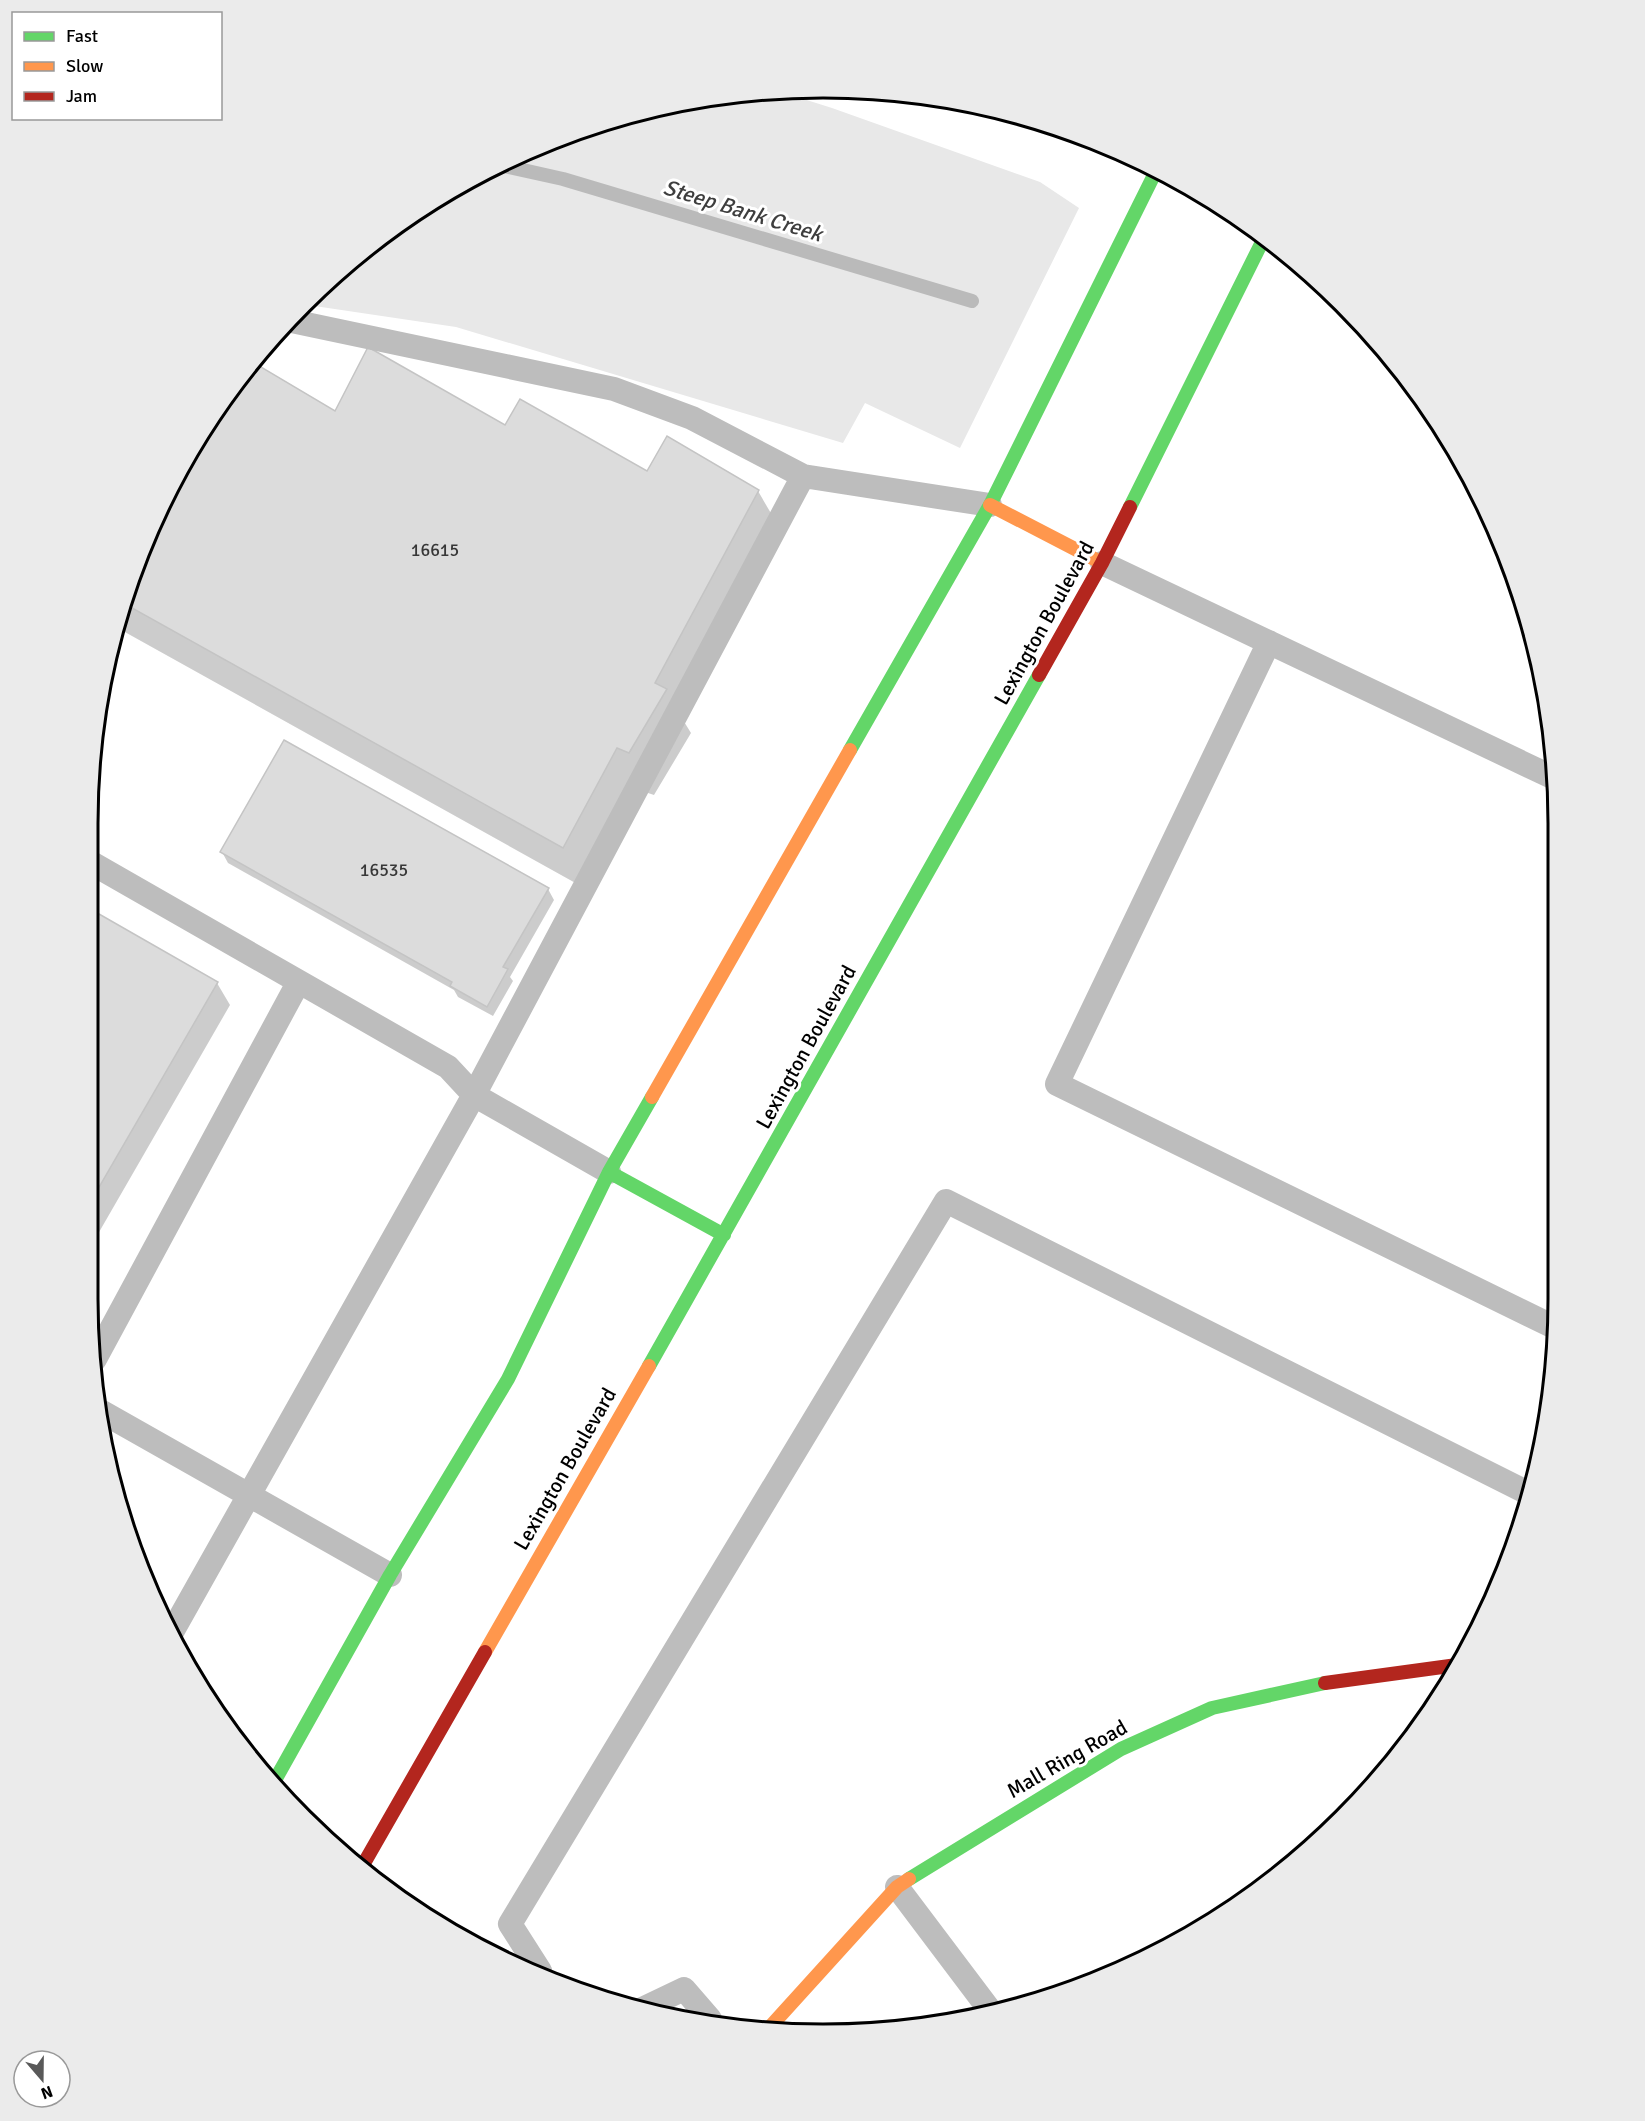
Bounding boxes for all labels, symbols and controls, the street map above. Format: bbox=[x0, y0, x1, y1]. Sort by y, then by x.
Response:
legend bbox=[12, 12, 222, 120]
text: Fast bbox=[66, 25, 98, 47]
text: Slow bbox=[66, 55, 103, 77]
text: Jam bbox=[66, 85, 97, 107]
water label: Steep Bank Creek bbox=[660, 173, 827, 248]
street label: Lexington Boulevard bbox=[988, 537, 1100, 709]
house number: 16615 bbox=[411, 539, 459, 561]
house number: 16535 bbox=[360, 859, 408, 881]
street label: Lexington Boulevard bbox=[750, 961, 862, 1133]
street label: Lexington Boulevard bbox=[508, 1383, 622, 1555]
street label: Mall Ring Road bbox=[1002, 1714, 1132, 1804]
north arrow bbox=[12, 2049, 72, 2109]
text: N bbox=[38, 2081, 55, 2103]

